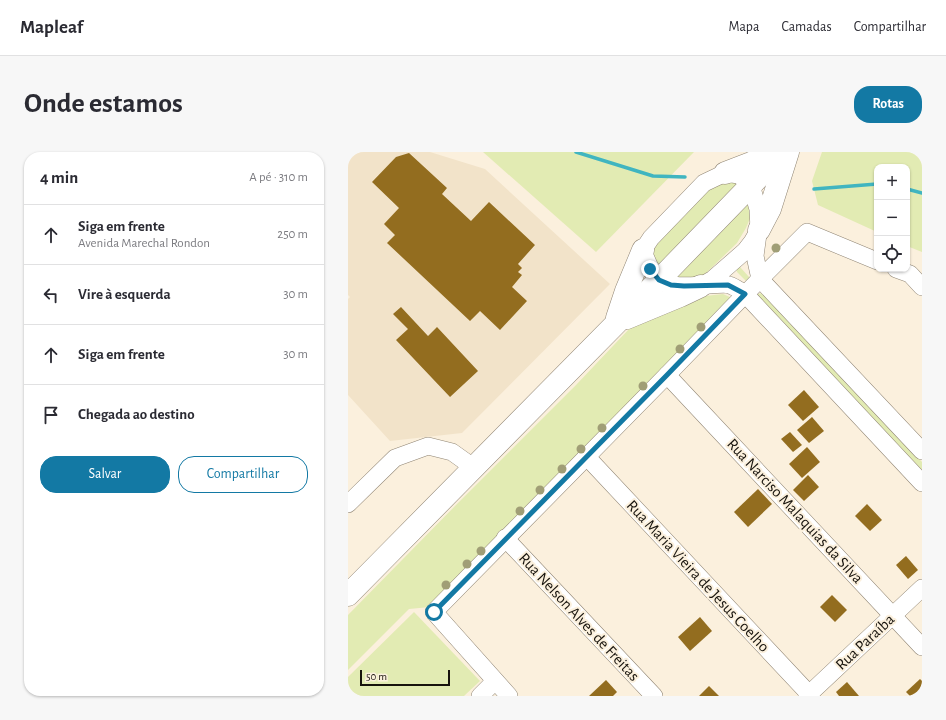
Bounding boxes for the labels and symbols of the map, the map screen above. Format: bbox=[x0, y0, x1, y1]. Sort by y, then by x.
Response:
route end bbox=[641, 260, 659, 278]
street label: Rua Narciso Malaquias da Silva bbox=[724, 436, 866, 586]
street label: Rua Maria Vieira de Jesus Coelho bbox=[624, 497, 772, 655]
street label: Rua Nelson Alves de Freitas bbox=[516, 550, 642, 684]
route start bbox=[425, 603, 443, 621]
street label: Rua Paraíba bbox=[833, 611, 897, 673]
scale bar bbox=[360, 668, 450, 687]

